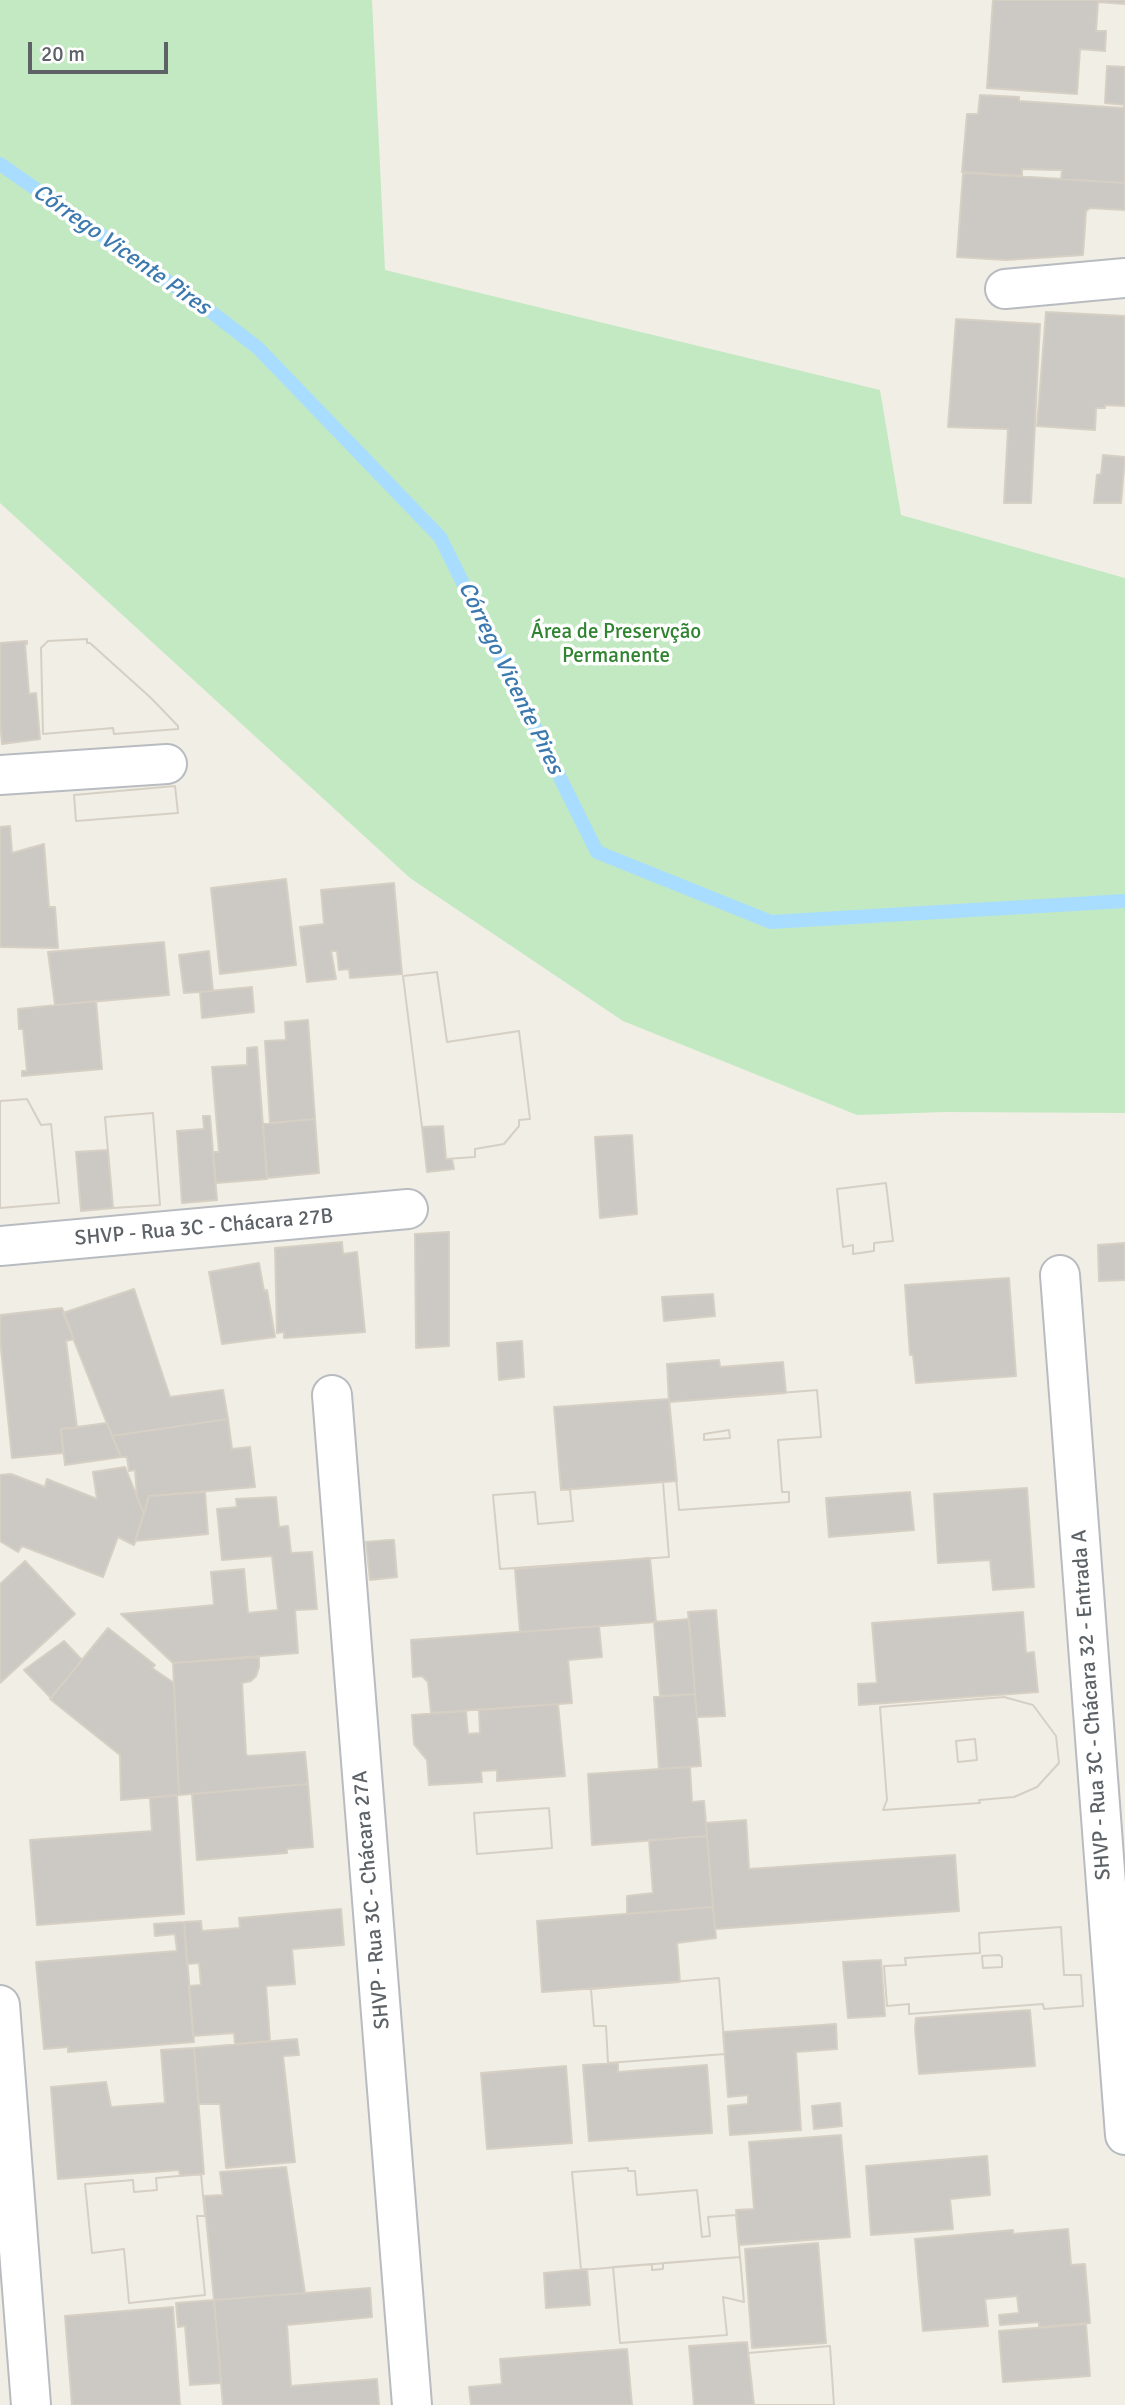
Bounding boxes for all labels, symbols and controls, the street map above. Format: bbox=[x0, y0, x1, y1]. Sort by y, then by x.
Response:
scale bar bbox=[32, 28, 172, 72]
text: 20 m bbox=[41, 41, 85, 67]
water label: Córrego Vicente Pires bbox=[27, 178, 215, 322]
water label: Córrego Vicente Pires bbox=[451, 577, 569, 779]
park label: Área de Preservção Permanente bbox=[531, 619, 701, 669]
street label: SHVP - Rua 3C - Chácara 27B bbox=[74, 1204, 334, 1252]
street label: SHVP - Rua 3C - Chácara 32 - Entrada A bbox=[1067, 1529, 1117, 1881]
street label: SHVP - Rua 3C - Chácara 27A bbox=[348, 1770, 396, 2030]

